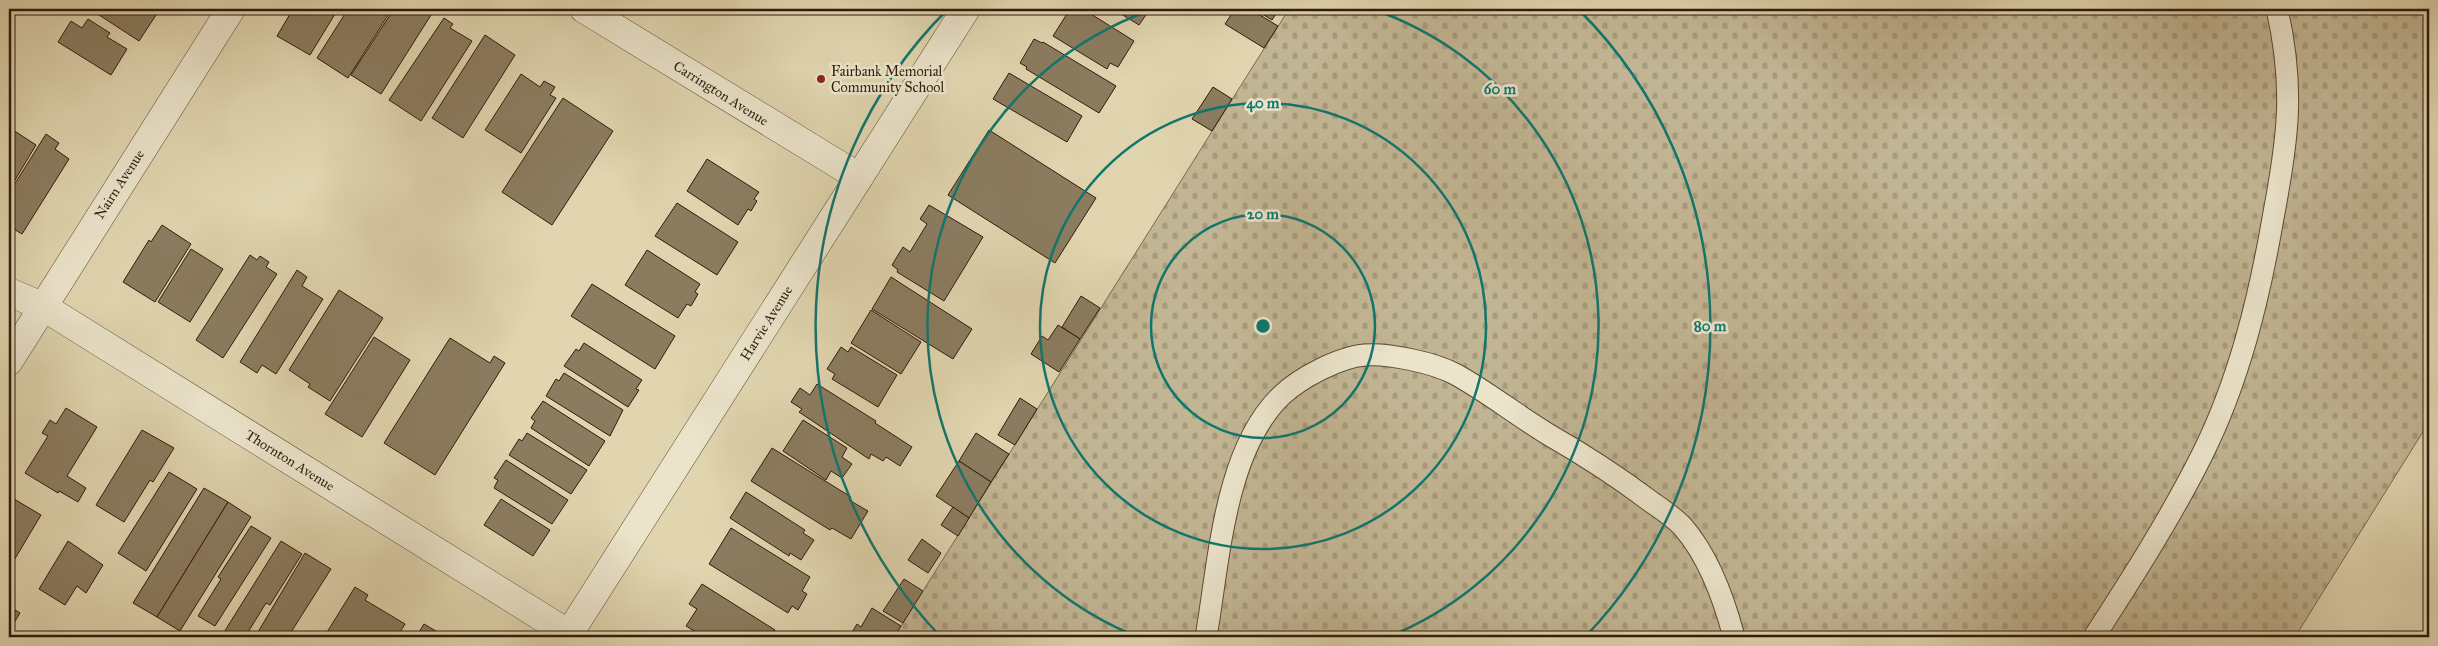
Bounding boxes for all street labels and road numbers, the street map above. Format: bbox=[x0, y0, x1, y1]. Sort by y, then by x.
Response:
street label: Carrington Avenue bbox=[670, 57, 771, 130]
street label: Nairn Avenue bbox=[91, 146, 148, 222]
street label: Harvie Avenue bbox=[737, 283, 796, 364]
street label: Thornton Avenue bbox=[242, 426, 338, 495]

